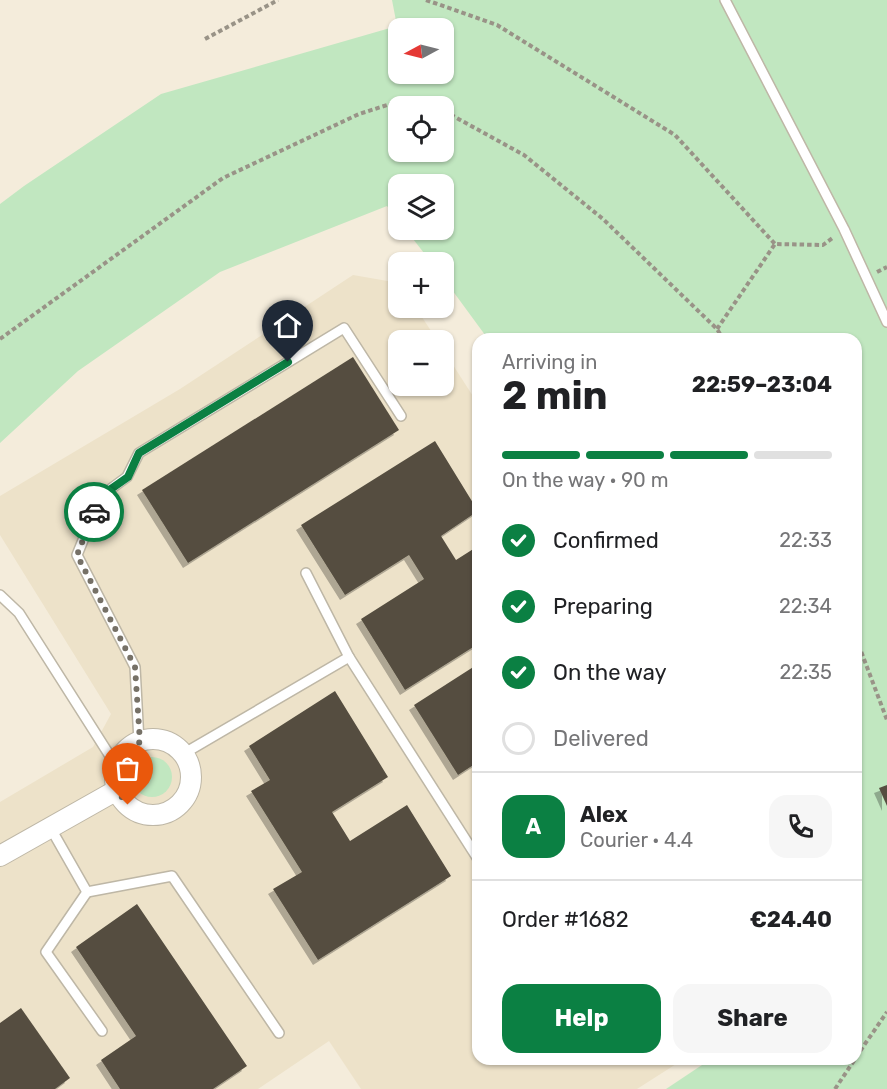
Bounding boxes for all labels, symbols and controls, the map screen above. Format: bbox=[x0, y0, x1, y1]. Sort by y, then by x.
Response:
north arrow bbox=[388, 18, 454, 84]
map controls bbox=[388, 18, 454, 396]
button: locate bbox=[388, 96, 454, 162]
button: layers bbox=[388, 174, 454, 240]
button: + bbox=[388, 252, 454, 318]
pin bbox=[262, 300, 313, 362]
icon: home bbox=[271, 309, 304, 342]
button: − bbox=[388, 330, 454, 396]
text: Arriving in bbox=[502, 350, 597, 374]
text: 22:59–23:04 bbox=[692, 371, 832, 398]
text: 2 min bbox=[502, 373, 608, 419]
text: On the way · 90 m bbox=[502, 468, 668, 492]
courier bbox=[64, 482, 124, 542]
icon: car bbox=[78, 496, 111, 529]
icon: check bbox=[502, 524, 535, 557]
text: Confirmed bbox=[553, 527, 659, 554]
text: 22:33 bbox=[779, 528, 832, 552]
icon: check bbox=[502, 590, 535, 623]
text: Preparing bbox=[553, 593, 653, 620]
text: 22:34 bbox=[779, 594, 832, 618]
icon: check bbox=[502, 656, 535, 689]
text: On the way bbox=[553, 659, 667, 686]
text: 22:35 bbox=[780, 660, 832, 684]
text: Delivered bbox=[553, 725, 649, 752]
pin bbox=[102, 743, 153, 805]
icon: bag bbox=[111, 752, 144, 785]
button: phone bbox=[769, 795, 832, 858]
text: Alex bbox=[580, 801, 628, 828]
text: A bbox=[526, 813, 541, 840]
text: Courier · 4.4 bbox=[580, 828, 693, 852]
text: Order #1682 bbox=[502, 906, 629, 933]
text: €24.40 bbox=[750, 906, 832, 933]
button: Help bbox=[502, 984, 661, 1053]
button: Share bbox=[673, 984, 832, 1053]

